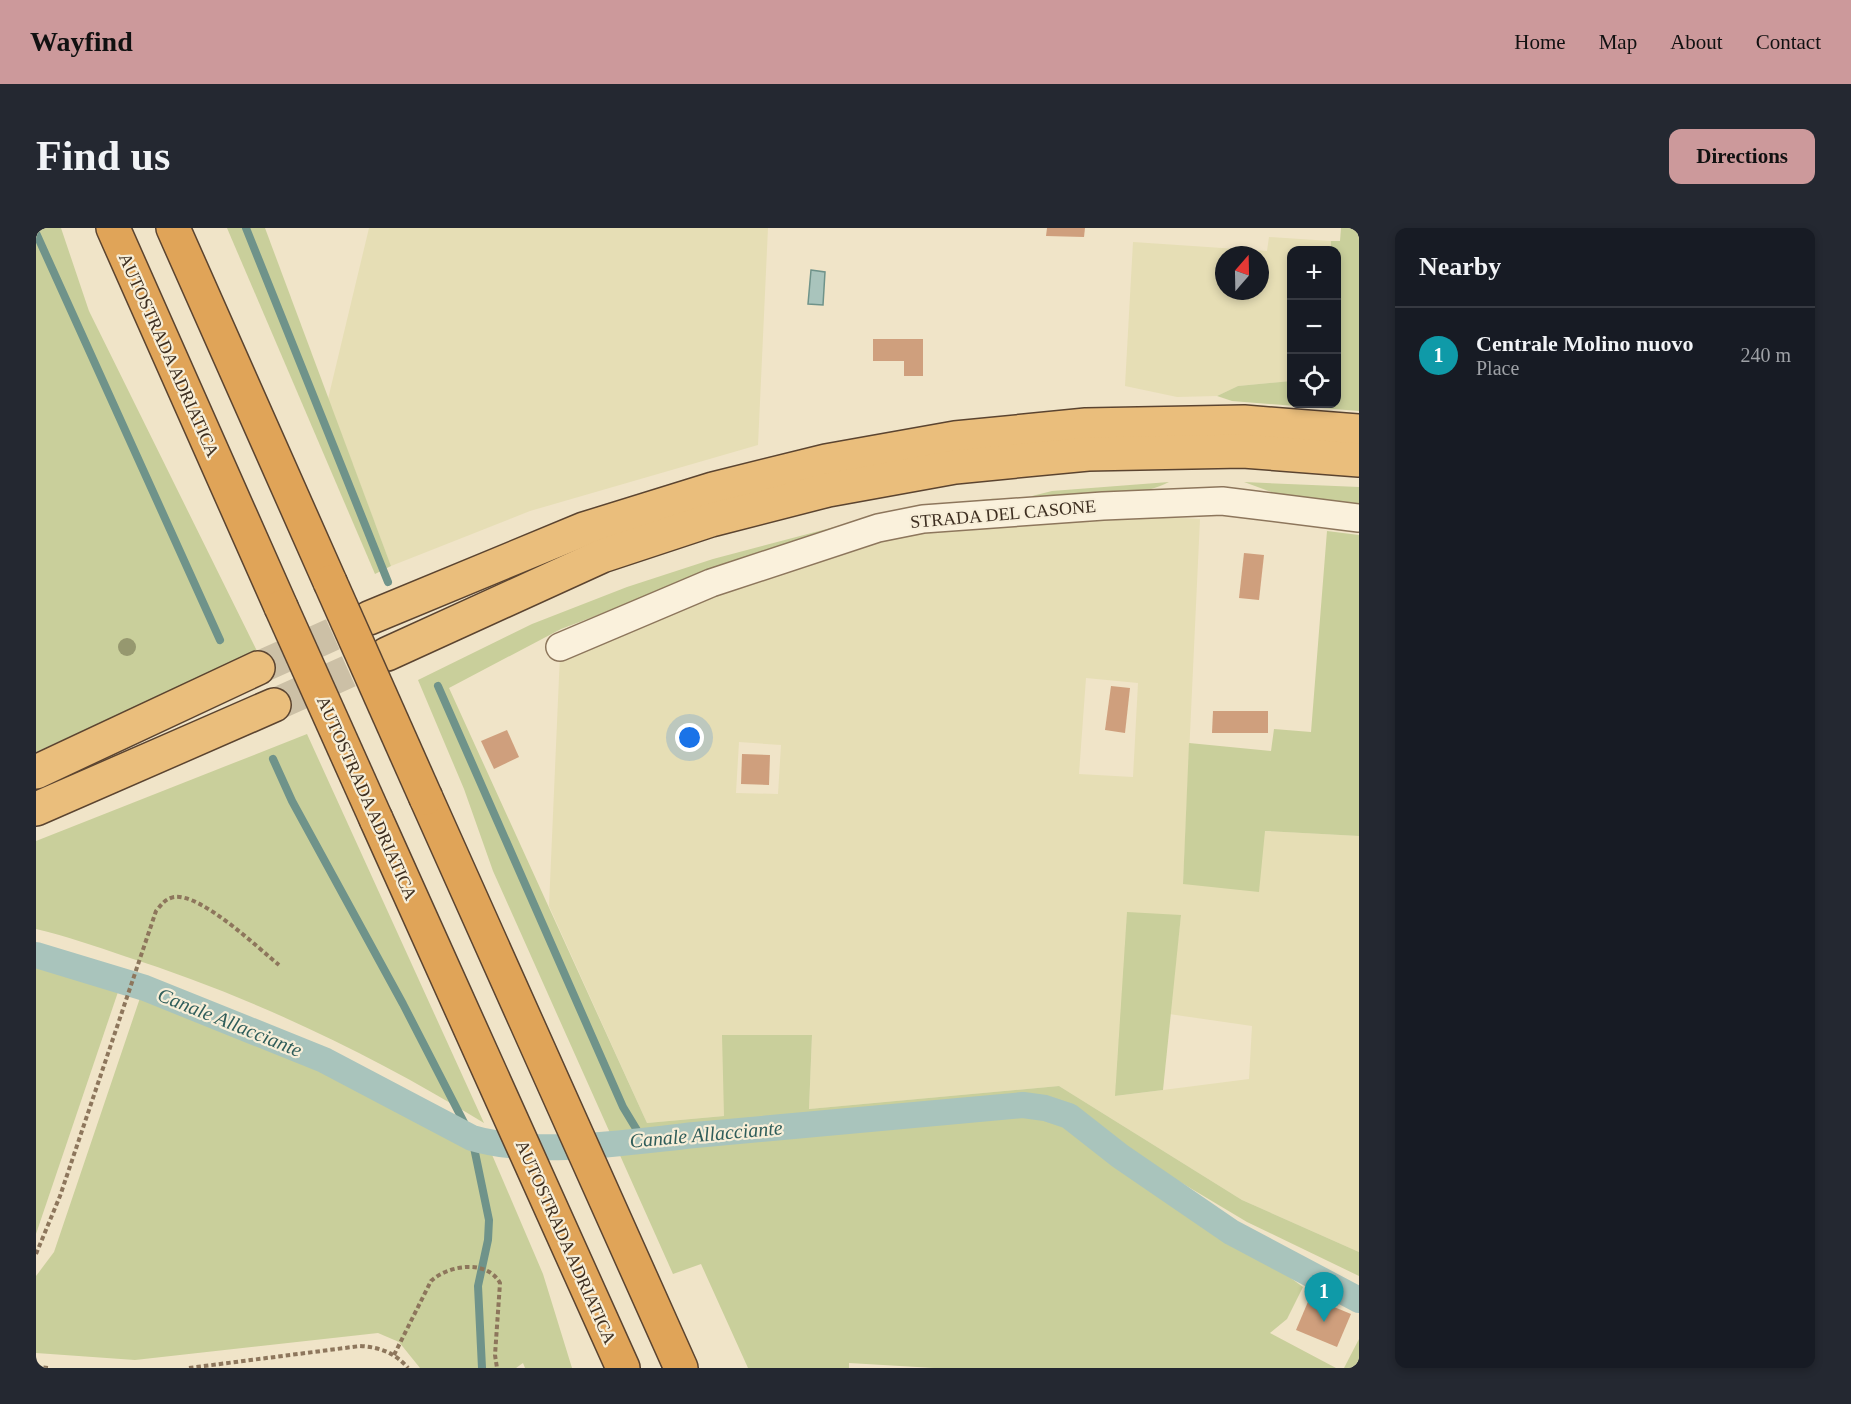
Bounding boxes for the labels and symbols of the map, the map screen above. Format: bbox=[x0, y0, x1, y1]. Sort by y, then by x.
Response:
north arrow bbox=[1215, 246, 1269, 300]
street label: AUTOSTRADA ADRIATICA bbox=[115, 250, 223, 460]
street label: STRADA DEL CASONE bbox=[909, 496, 1097, 532]
street label: AUTOSTRADA ADRIATICA bbox=[313, 693, 421, 903]
your location bbox=[675, 723, 704, 752]
water label: Canale Allacciante bbox=[155, 983, 305, 1061]
water label: Canale Allacciante bbox=[629, 1116, 784, 1152]
street label: AUTOSTRADA ADRIATICA bbox=[512, 1137, 620, 1347]
pin: 1 bbox=[1304, 1272, 1344, 1322]

